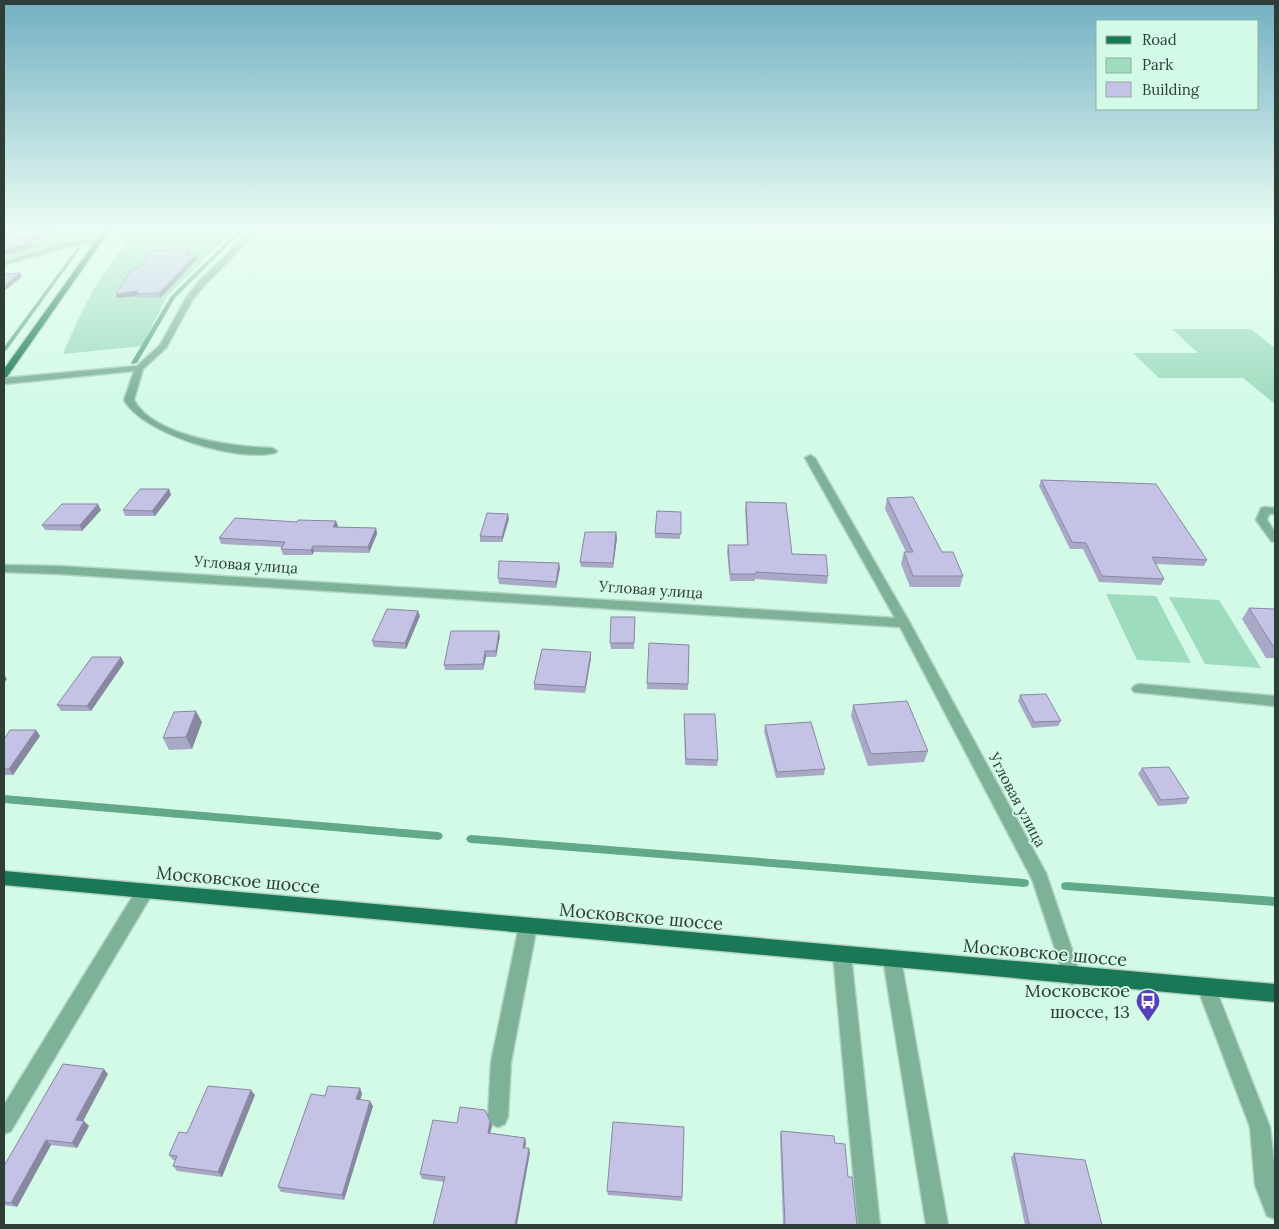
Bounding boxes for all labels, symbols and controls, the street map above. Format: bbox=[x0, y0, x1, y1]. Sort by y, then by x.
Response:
legend bbox=[1096, 20, 1259, 110]
text: Road bbox=[1142, 30, 1177, 49]
text: Park bbox=[1142, 55, 1173, 74]
text: Building bbox=[1142, 80, 1200, 99]
street label: Угловая улица bbox=[192, 551, 299, 578]
street label: Угловая улица bbox=[597, 576, 704, 603]
street label: Угловая улица bbox=[984, 748, 1050, 850]
street label: Московское шоссе bbox=[155, 861, 321, 898]
street label: Московское шоссе bbox=[558, 898, 724, 935]
street label: Московское шоссе bbox=[962, 934, 1128, 971]
place label: Московское шоссе, 13 bbox=[1025, 979, 1130, 1023]
bus stop icon: Московское шоссе, 13 bbox=[1135, 988, 1161, 1022]

